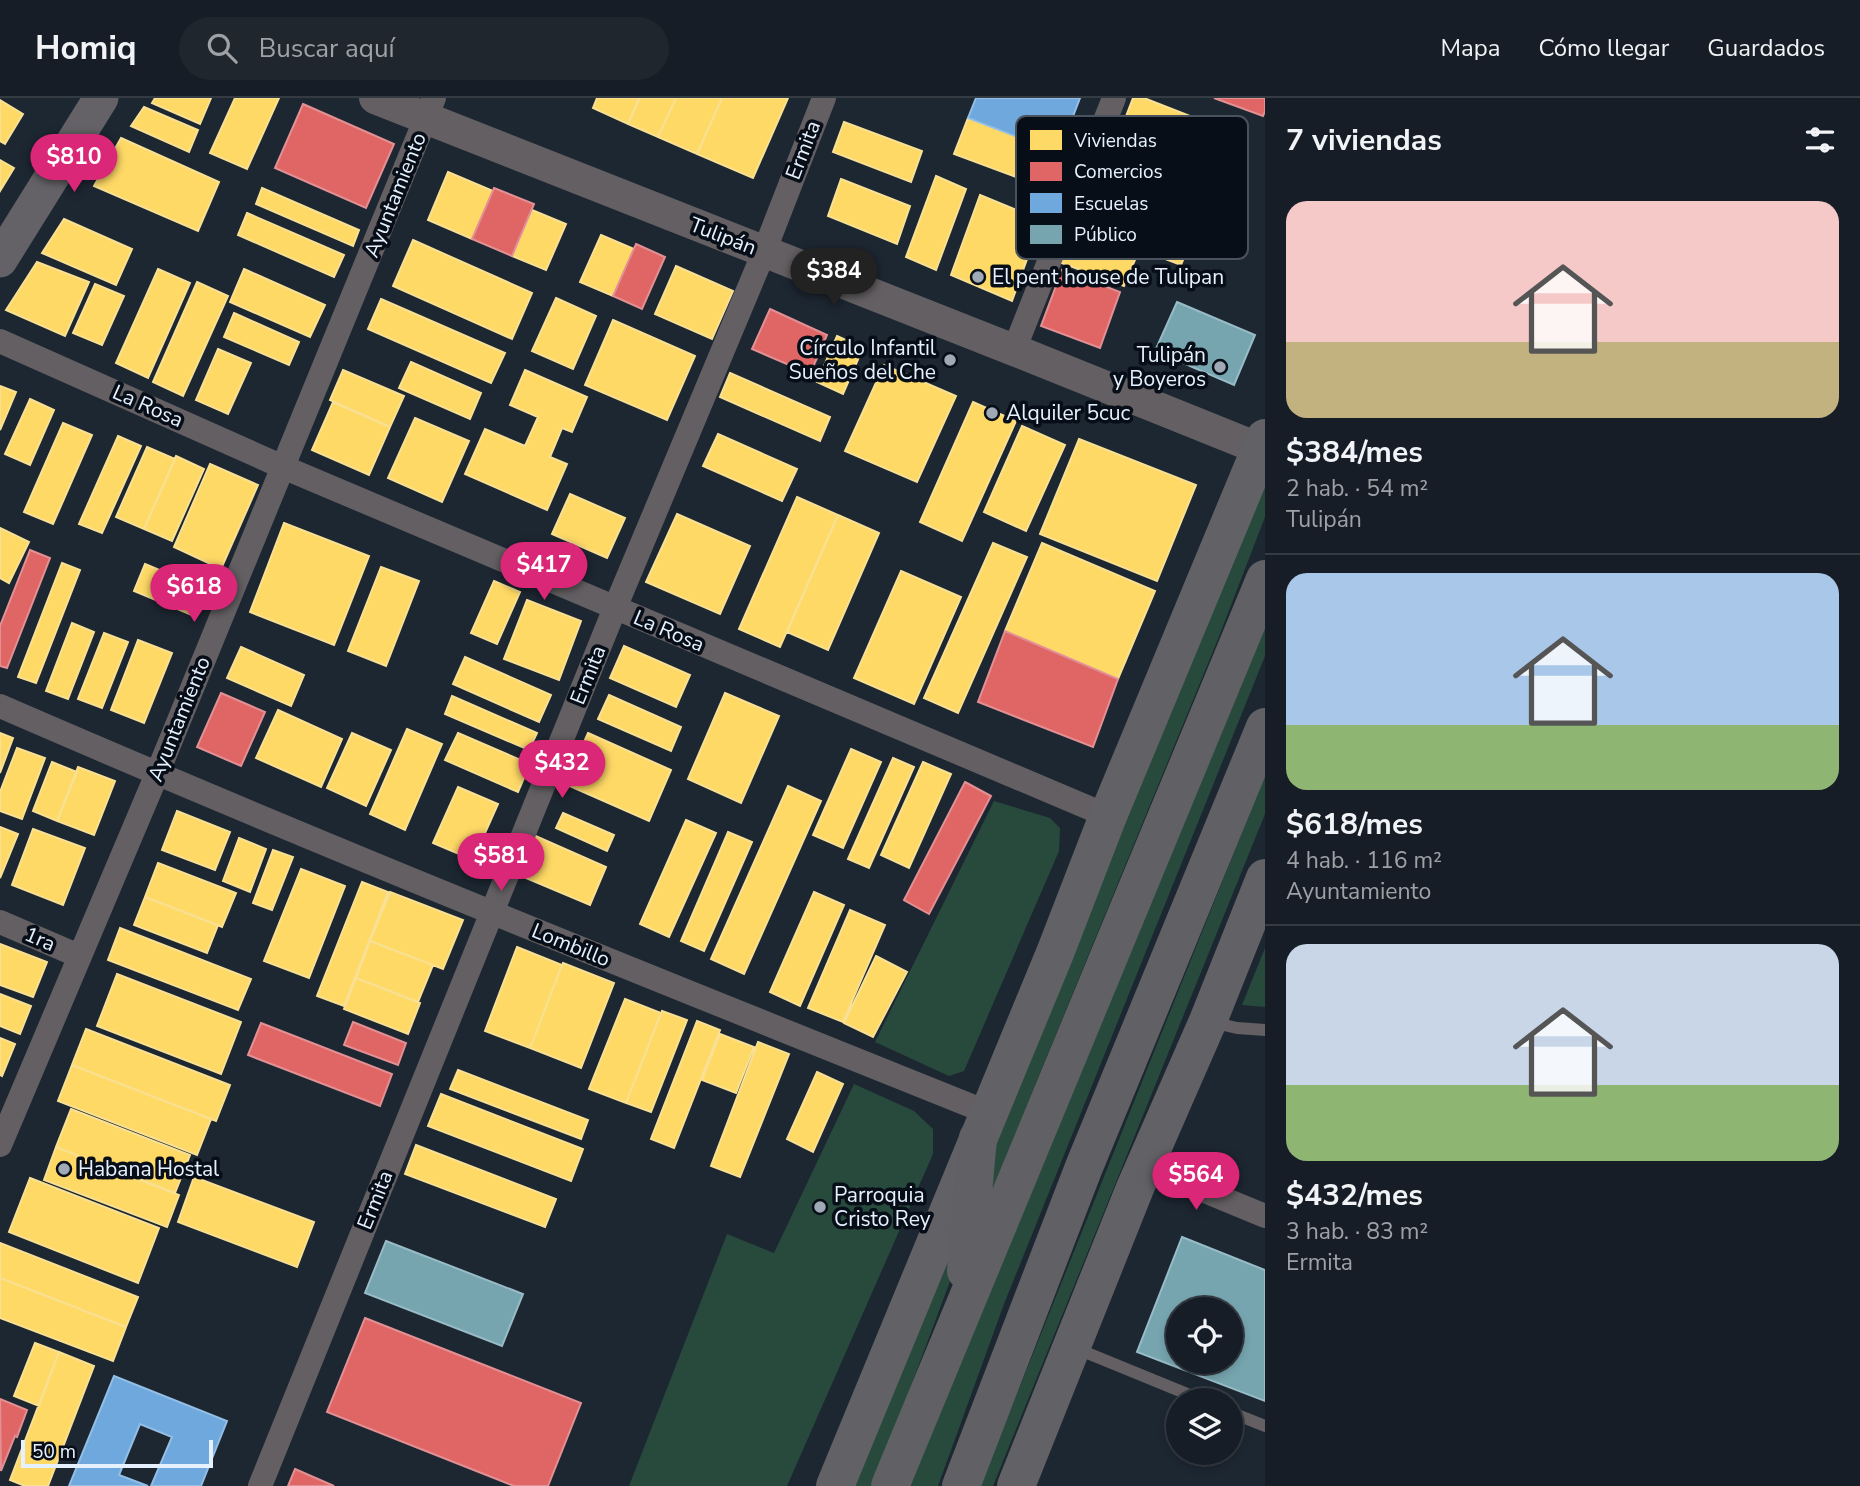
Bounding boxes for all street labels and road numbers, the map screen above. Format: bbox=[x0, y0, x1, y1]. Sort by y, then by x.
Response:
street label: Ermita bbox=[779, 116, 827, 184]
street label: Ayuntamiento bbox=[357, 128, 433, 262]
street label: Tulipán bbox=[686, 211, 760, 261]
street label: La Rosa bbox=[108, 378, 188, 434]
street label: La Rosa bbox=[629, 604, 709, 658]
street label: Ermita bbox=[564, 641, 612, 709]
street label: Ayuntamiento bbox=[141, 652, 217, 786]
street label: Lombillo bbox=[528, 917, 614, 973]
street label: 1ra bbox=[20, 920, 60, 958]
street label: Ermita bbox=[351, 1166, 399, 1234]

